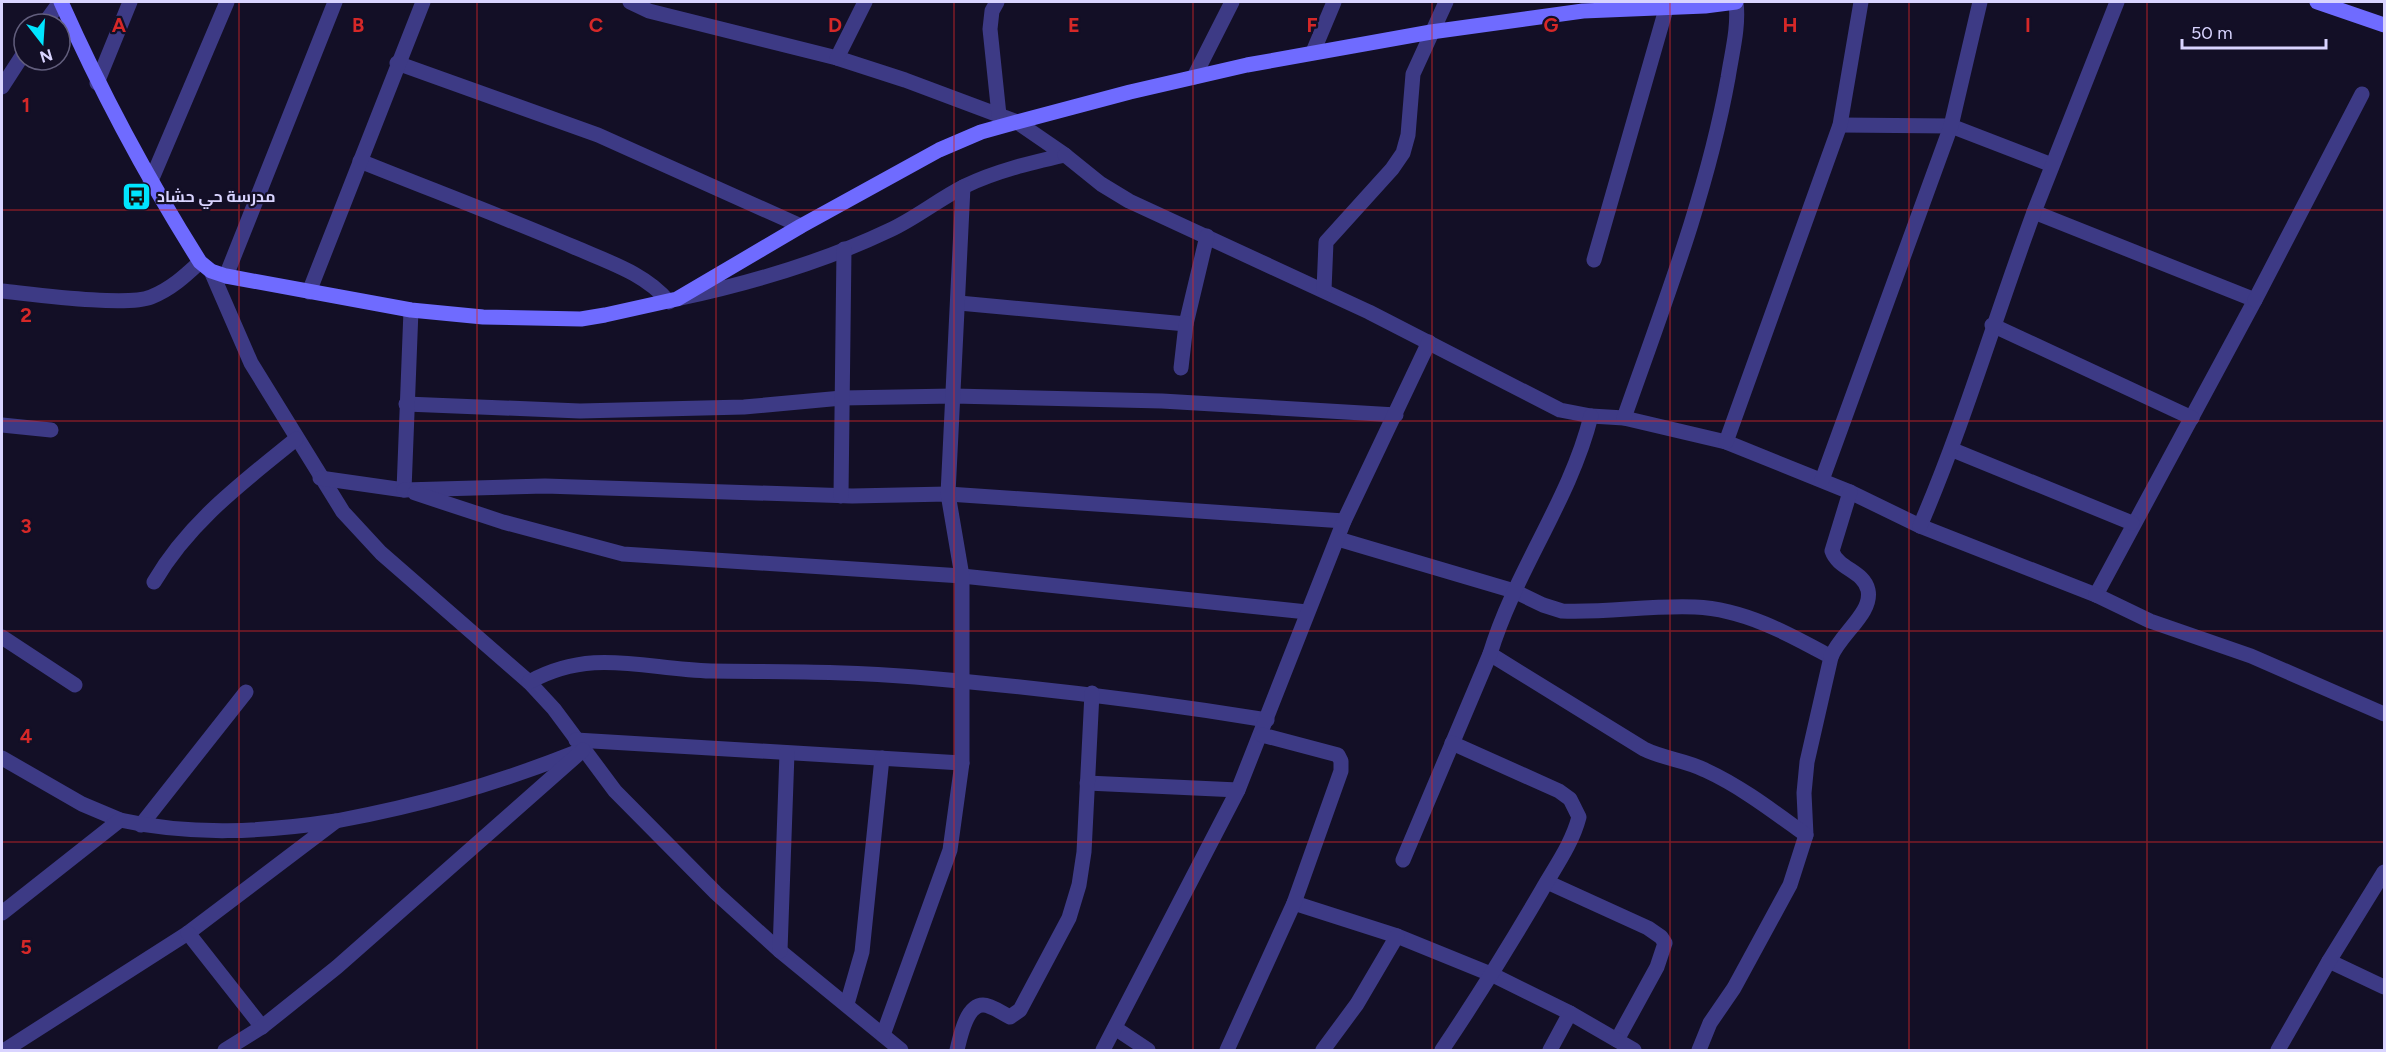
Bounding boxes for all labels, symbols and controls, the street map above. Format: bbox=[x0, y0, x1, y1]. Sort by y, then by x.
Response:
north arrow bbox=[12, 12, 72, 72]
scale bar bbox=[2182, 12, 2326, 50]
text: A bbox=[112, 13, 127, 37]
text: B bbox=[352, 13, 364, 37]
text: C bbox=[589, 13, 603, 37]
text: D bbox=[828, 13, 842, 37]
text: E bbox=[1068, 13, 1080, 37]
text: F bbox=[1306, 13, 1318, 37]
text: G bbox=[1544, 13, 1559, 37]
text: H bbox=[1783, 13, 1798, 37]
text: I bbox=[2025, 13, 2031, 37]
text: 50 m bbox=[2191, 22, 2233, 44]
text: N bbox=[38, 45, 55, 67]
text: 1 bbox=[22, 93, 30, 117]
bus stop icon: مدرسة حي حشاد bbox=[120, 180, 152, 212]
place label: مدرسة حي حشاد bbox=[157, 187, 276, 209]
text: 2 bbox=[20, 303, 32, 327]
text: 3 bbox=[20, 514, 32, 538]
text: 4 bbox=[20, 724, 33, 748]
text: 5 bbox=[20, 935, 32, 959]

